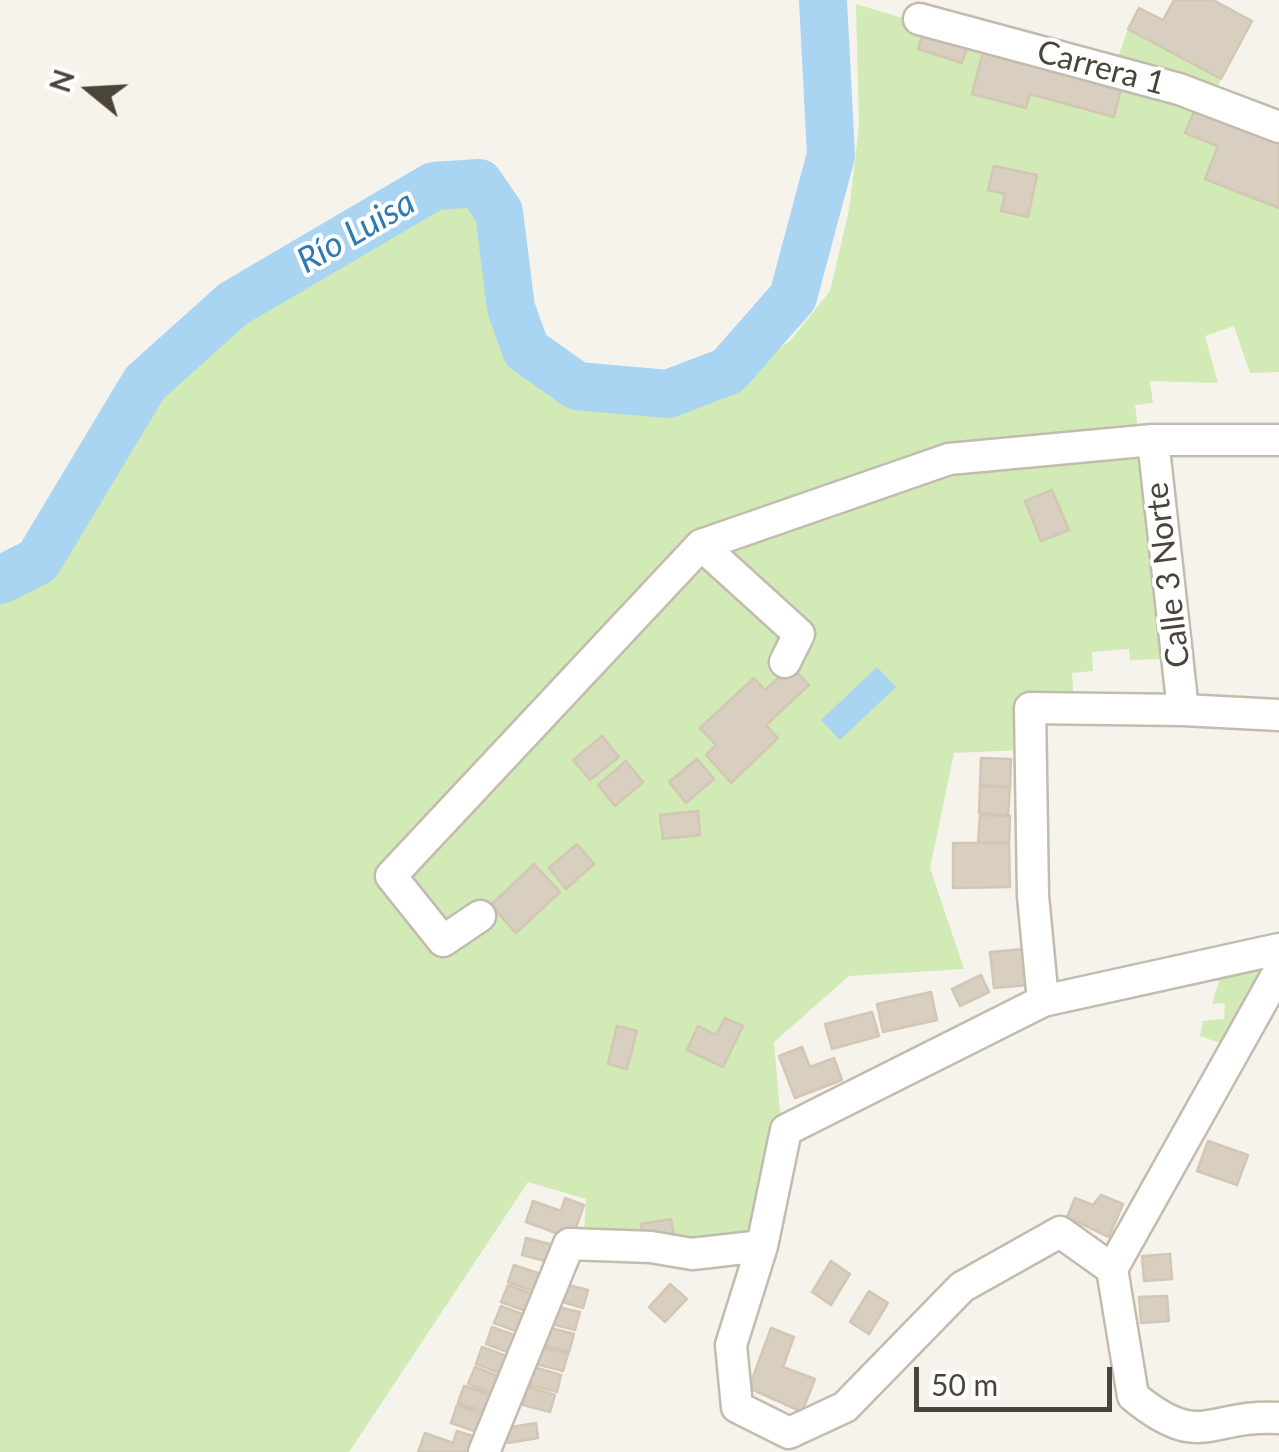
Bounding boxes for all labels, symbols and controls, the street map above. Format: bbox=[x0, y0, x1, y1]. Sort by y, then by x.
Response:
street label: Carrera 1 bbox=[1033, 33, 1169, 103]
north arrow bbox=[40, 40, 140, 140]
text: N bbox=[42, 65, 81, 96]
water label: Río Luisa bbox=[290, 182, 422, 282]
street label: Calle 3 Norte bbox=[1138, 480, 1198, 670]
scale bar bbox=[919, 1347, 1116, 1409]
text: 50 m bbox=[931, 1366, 998, 1402]

